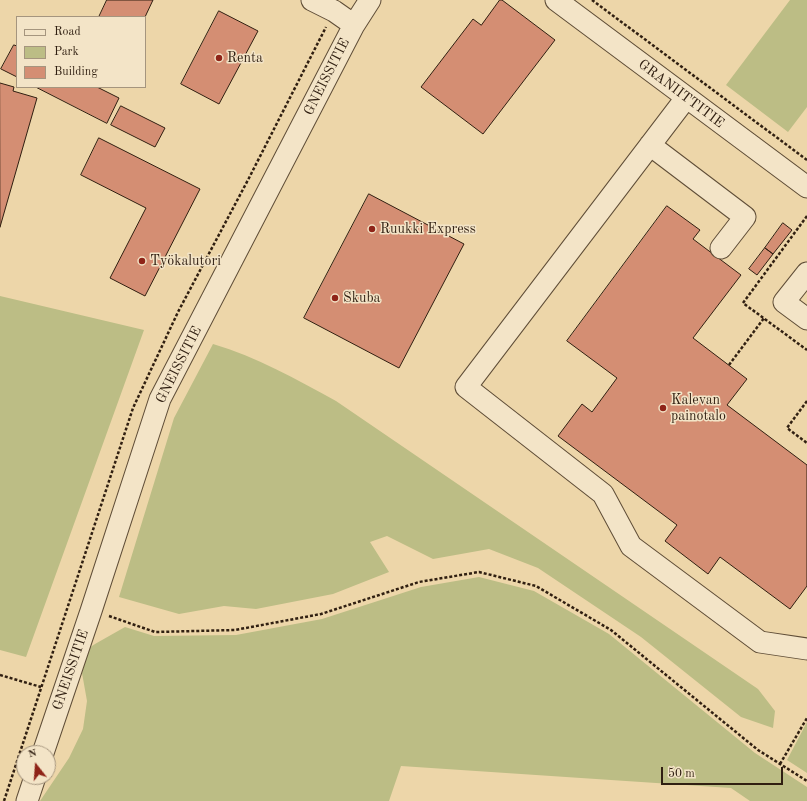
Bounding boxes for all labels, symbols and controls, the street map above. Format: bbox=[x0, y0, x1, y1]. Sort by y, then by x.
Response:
legend bbox=[16, 16, 146, 88]
text: Road bbox=[54, 26, 81, 38]
street label: GNEISSITIE bbox=[300, 36, 354, 118]
text: Park bbox=[54, 46, 79, 58]
place label: Renta bbox=[227, 50, 263, 66]
marker: Renta bbox=[214, 53, 224, 63]
street label: GRANIITTITIE bbox=[635, 56, 727, 132]
text: Building bbox=[54, 66, 98, 78]
place label: Ruukki Express bbox=[380, 221, 476, 237]
marker: Ruukki Express bbox=[367, 224, 377, 234]
place label: Työkalutori bbox=[150, 253, 221, 269]
marker: Työkalutori bbox=[137, 256, 147, 266]
place label: Skuba bbox=[343, 290, 381, 306]
marker: Skuba bbox=[330, 293, 340, 303]
street label: GNEISSITIE bbox=[152, 324, 206, 406]
place label: Kalevan painotalo bbox=[671, 392, 726, 424]
marker: Kalevan painotalo bbox=[658, 403, 668, 413]
street label: GNEISSITIE bbox=[49, 628, 93, 712]
north arrow bbox=[16, 745, 56, 785]
text: N bbox=[27, 748, 38, 760]
scale bar bbox=[663, 759, 785, 785]
text: 50 m bbox=[668, 768, 695, 780]

